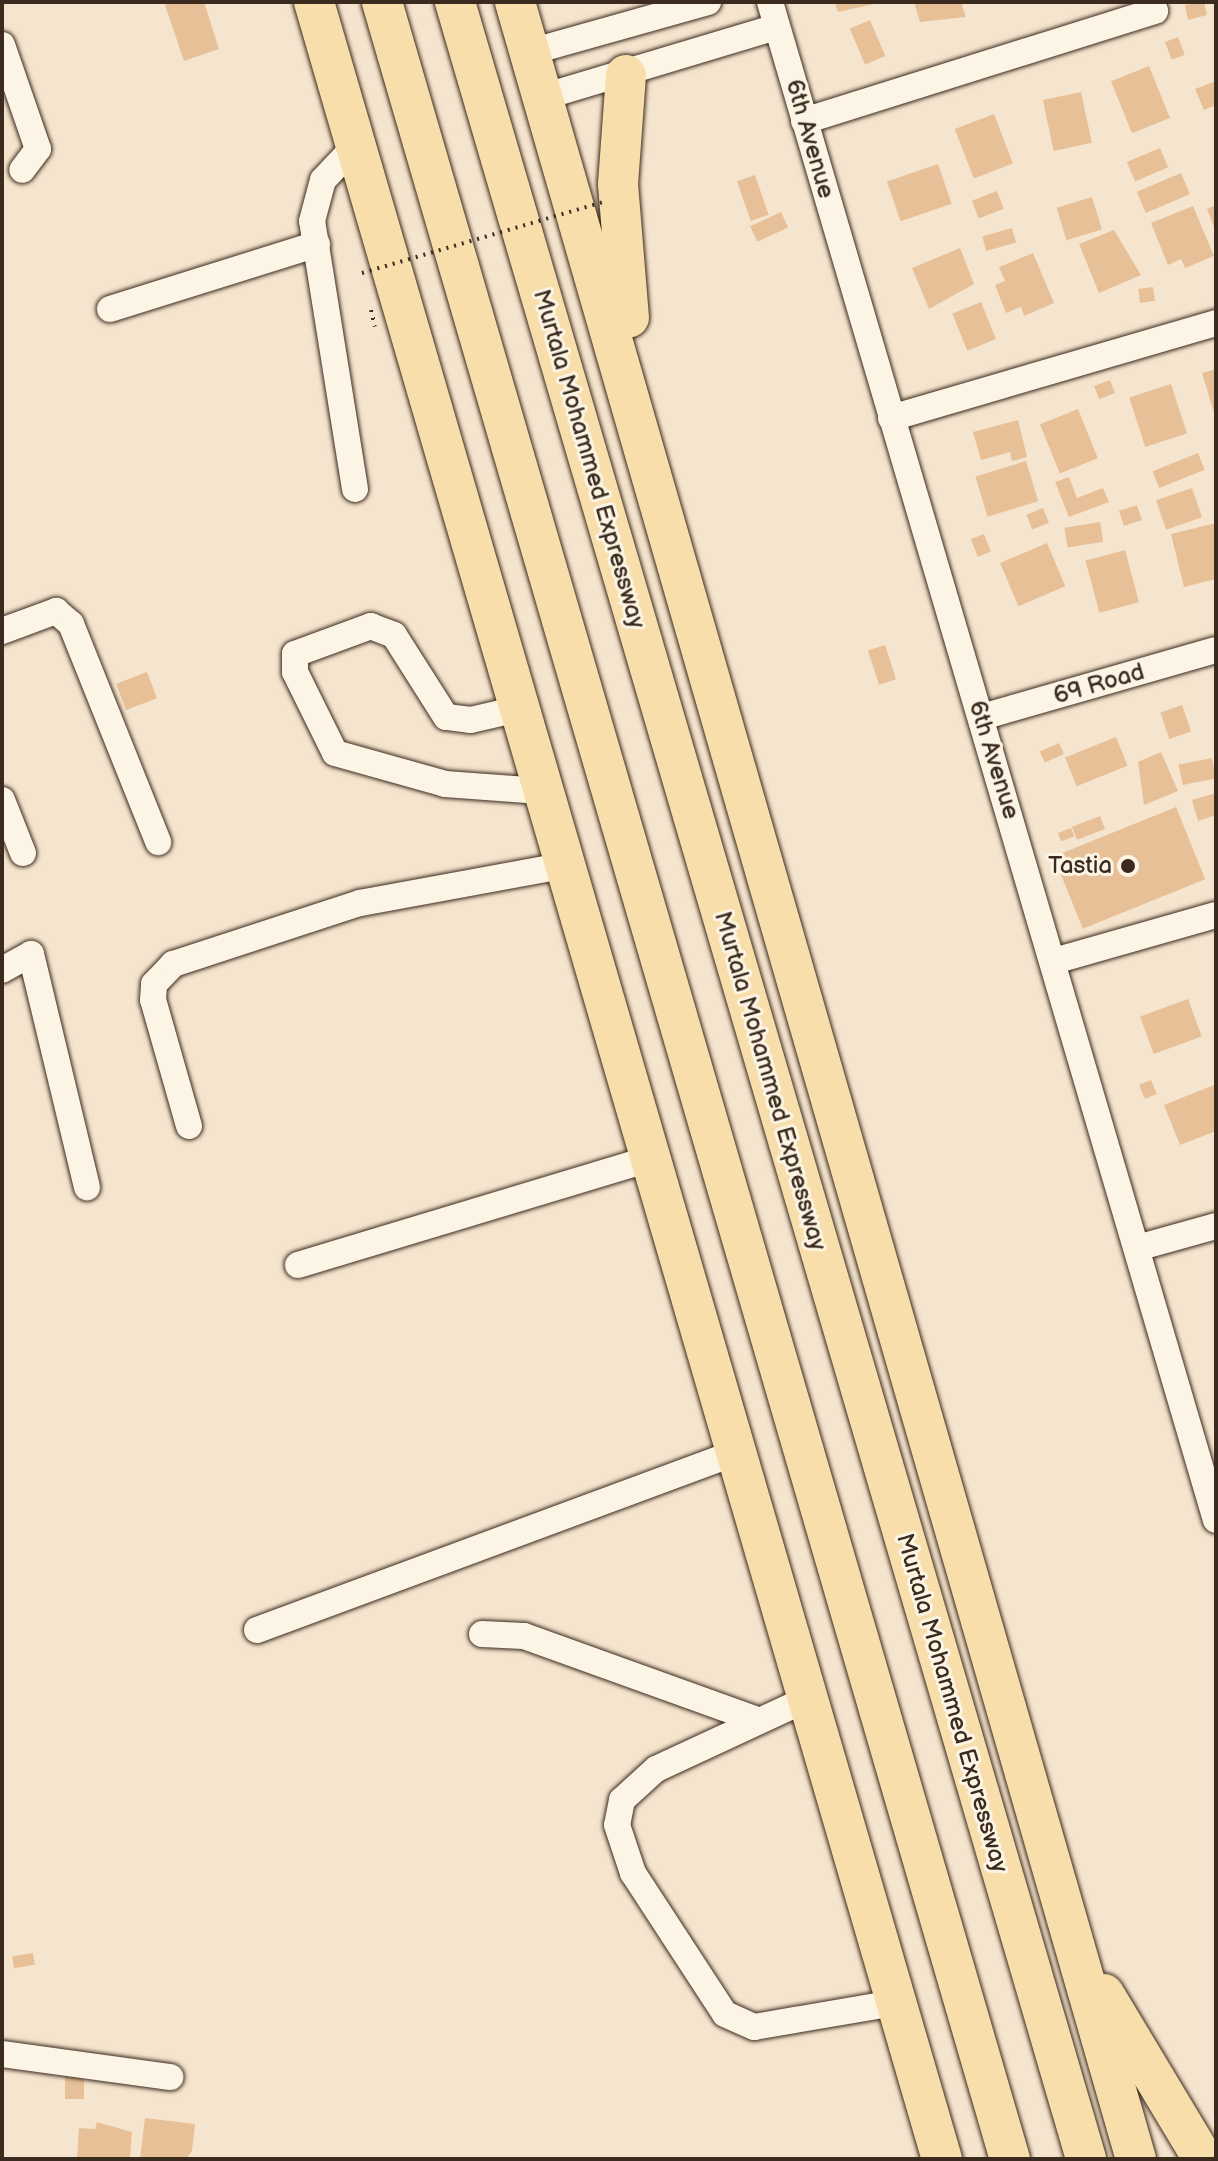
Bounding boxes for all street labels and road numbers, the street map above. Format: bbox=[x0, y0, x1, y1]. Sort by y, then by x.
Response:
street label: 6th Avenue bbox=[779, 76, 841, 202]
street label: Murtala Mohammed Expressway bbox=[527, 286, 651, 632]
street label: 69 Road bbox=[1050, 657, 1148, 711]
street label: 6th Avenue bbox=[962, 697, 1026, 823]
street label: Murtala Mohammed Expressway bbox=[708, 908, 832, 1254]
street label: Murtala Mohammed Expressway bbox=[890, 1530, 1014, 1876]

